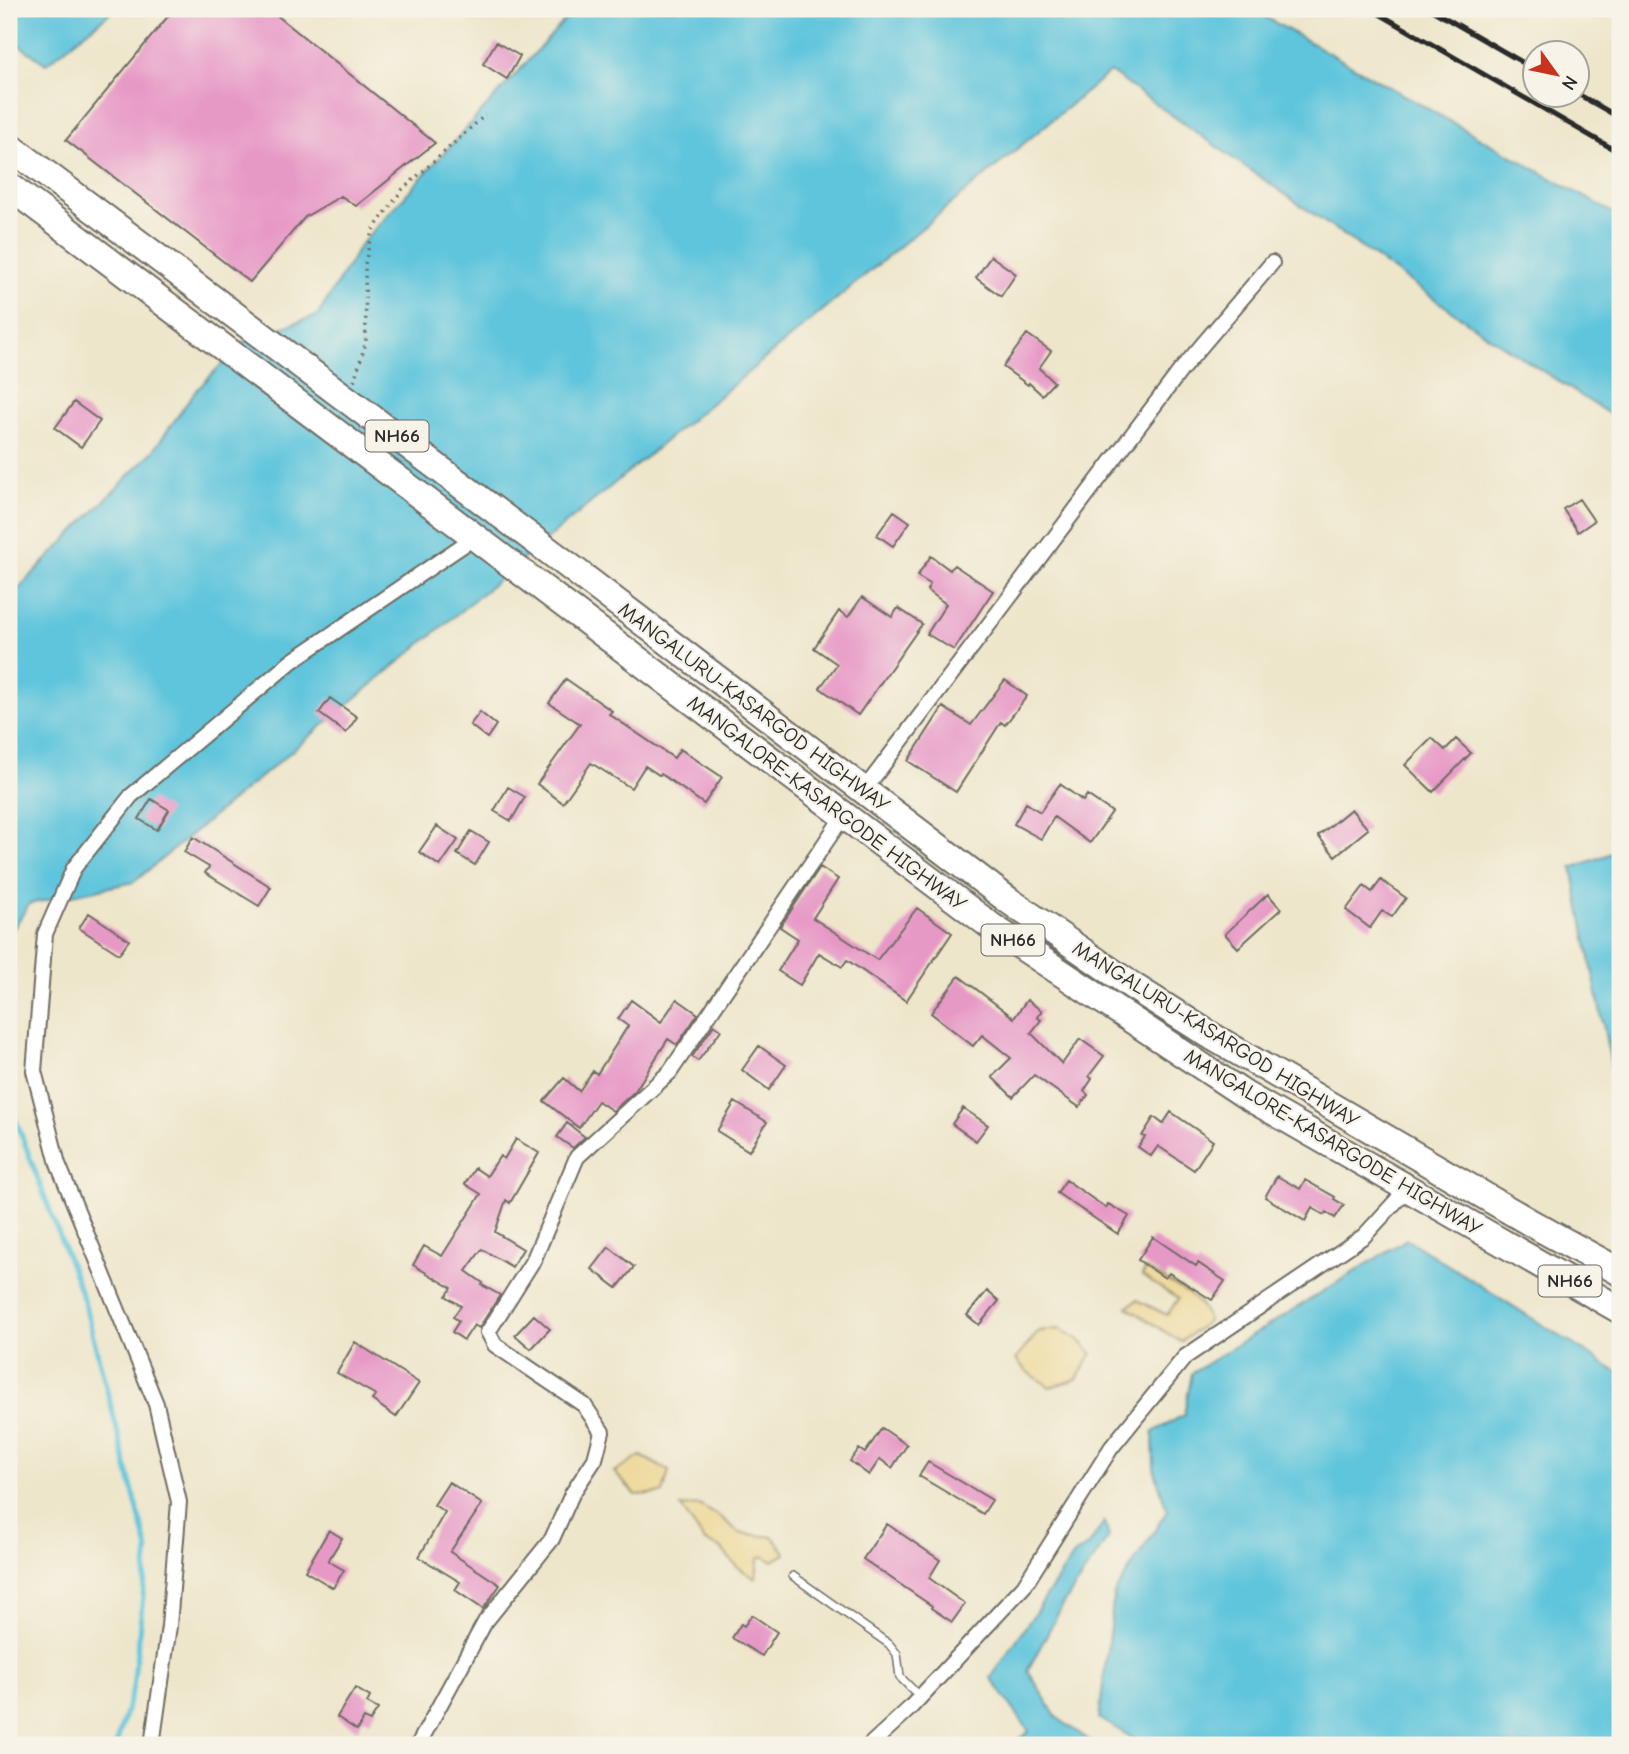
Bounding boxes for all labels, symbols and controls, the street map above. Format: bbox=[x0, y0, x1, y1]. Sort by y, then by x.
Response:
north arrow bbox=[1520, 38, 1590, 108]
text: N bbox=[1557, 72, 1582, 94]
road number: NH66 bbox=[366, 420, 428, 452]
street label: MANGALURU-KASARGOD HIGHWAY bbox=[614, 597, 895, 817]
street label: MANGALORE-KASARGODE HIGHWAY bbox=[683, 690, 972, 916]
road number: NH66 bbox=[982, 924, 1044, 956]
street label: MANGALURU-KASARGOD HIGHWAY bbox=[1068, 936, 1364, 1133]
street label: MANGALORE-KASARGODE HIGHWAY bbox=[1180, 1043, 1487, 1241]
road number: NH66 bbox=[1538, 1266, 1602, 1296]

